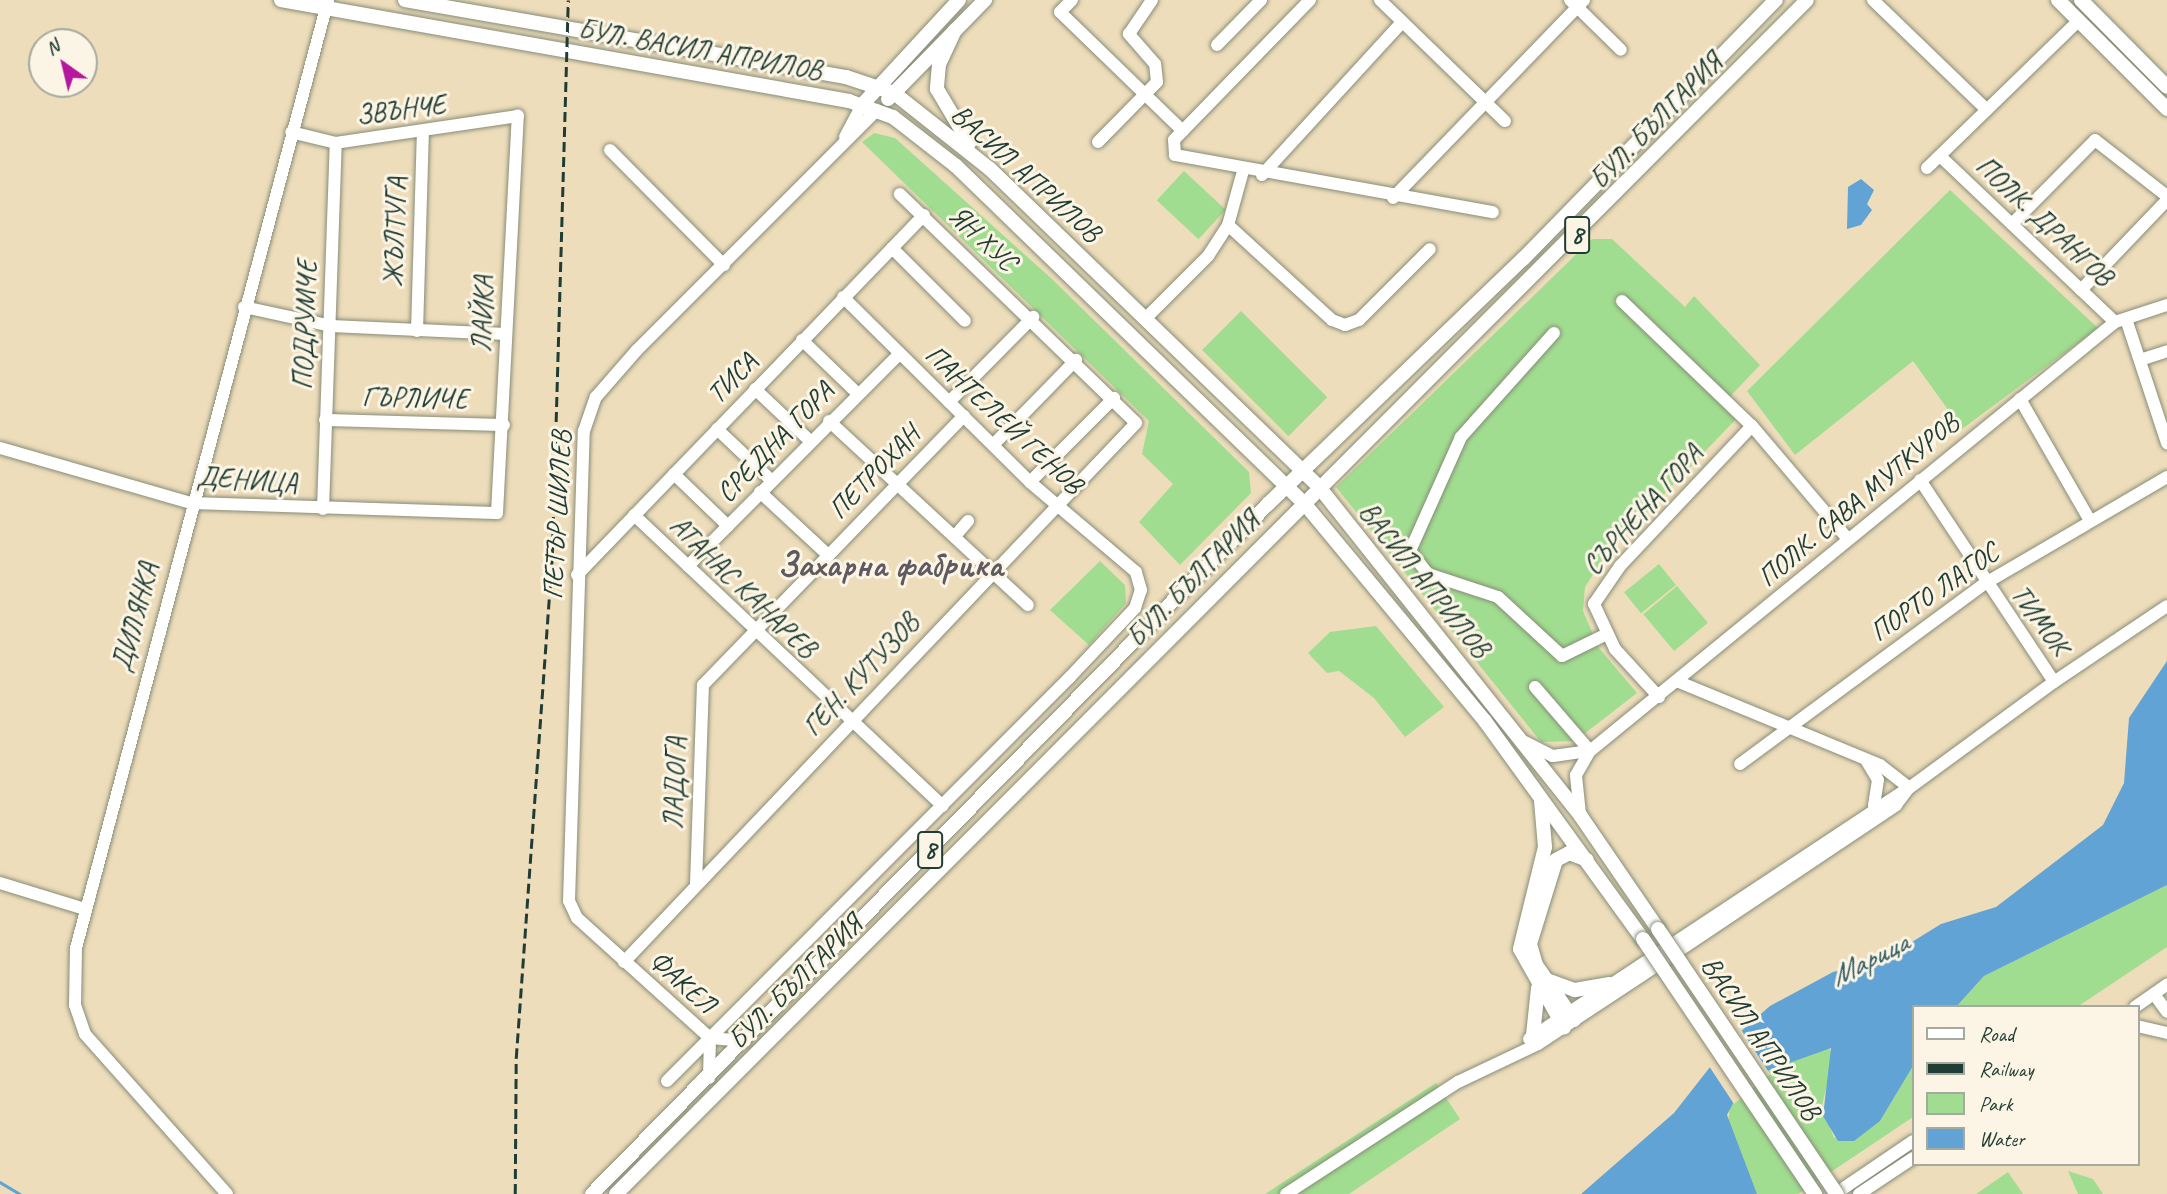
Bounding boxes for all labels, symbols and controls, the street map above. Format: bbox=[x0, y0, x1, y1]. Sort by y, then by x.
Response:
street label: БУЛ. ВАСИЛ АПРИЛОВ bbox=[576, 12, 824, 88]
north arrow bbox=[28, 28, 98, 98]
text: N bbox=[41, 34, 64, 60]
street label: БУЛ. БЪЛГАРИЯ bbox=[1583, 46, 1729, 196]
street label: ЗВЪНЧЕ bbox=[354, 88, 448, 132]
street label: ВАСИЛ АПРИЛОВ bbox=[944, 97, 1108, 249]
street label: ПОЛК. ДРАНГОВ bbox=[1969, 149, 2119, 293]
street label: ЖЪЛТУГА bbox=[376, 177, 414, 287]
street label: ЯН ХУС bbox=[942, 198, 1024, 278]
road number: 8 bbox=[1563, 212, 1591, 258]
street label: ПОДРУМЧЕ bbox=[286, 260, 324, 390]
street label: ЛАЙКА bbox=[465, 275, 501, 353]
street label: ПАНТЕЛЕЙ ГЕНОВ bbox=[918, 337, 1090, 501]
street label: ТИСА bbox=[700, 345, 764, 411]
street label: СРЕДНА ГОРА bbox=[710, 375, 840, 509]
street label: ГЪРЛИЧЕ bbox=[362, 380, 468, 416]
street label: ПОЛК. САВА МУТКУРОВ bbox=[1751, 407, 1965, 593]
street label: ПЕТРОХАН bbox=[821, 418, 927, 526]
street label: ПЕТЪР ШИЛЕВ bbox=[536, 431, 578, 599]
street label: СЪРНЕНА ГОРА bbox=[1576, 438, 1710, 582]
street label: ДЕНИЦА bbox=[196, 460, 298, 500]
street label: ВАСИЛ АПРИЛОВ bbox=[1351, 496, 1497, 664]
street label: БУЛ. БЪЛГАРИЯ bbox=[1120, 504, 1266, 654]
street label: АТАНАС КАНАРЕВ bbox=[663, 509, 823, 665]
street label: ПОРТО ЛАГОС bbox=[1863, 535, 2005, 649]
district label: Захарна фабрика bbox=[777, 544, 1003, 586]
street label: ДИЛЯНКА bbox=[104, 559, 166, 675]
street label: ТИМОК bbox=[2003, 578, 2077, 662]
street label: ГЕН. КУТУЗОВ bbox=[796, 607, 926, 743]
street label: ЛАДОГА bbox=[657, 736, 693, 830]
road number: 8 bbox=[916, 828, 944, 872]
street label: БУЛ. БЪЛГАРИЯ bbox=[721, 908, 869, 1056]
water label: Марица bbox=[1824, 924, 1914, 994]
street label: ФАКЕЛ bbox=[643, 943, 723, 1021]
street label: ВАСИЛ АПРИЛОВ bbox=[1694, 950, 1828, 1126]
legend bbox=[1912, 1005, 2139, 1166]
text: Road bbox=[1979, 1021, 2014, 1047]
text: Railway bbox=[1979, 1056, 2033, 1082]
text: Park bbox=[1979, 1091, 2012, 1117]
text: Water bbox=[1979, 1126, 2025, 1152]

